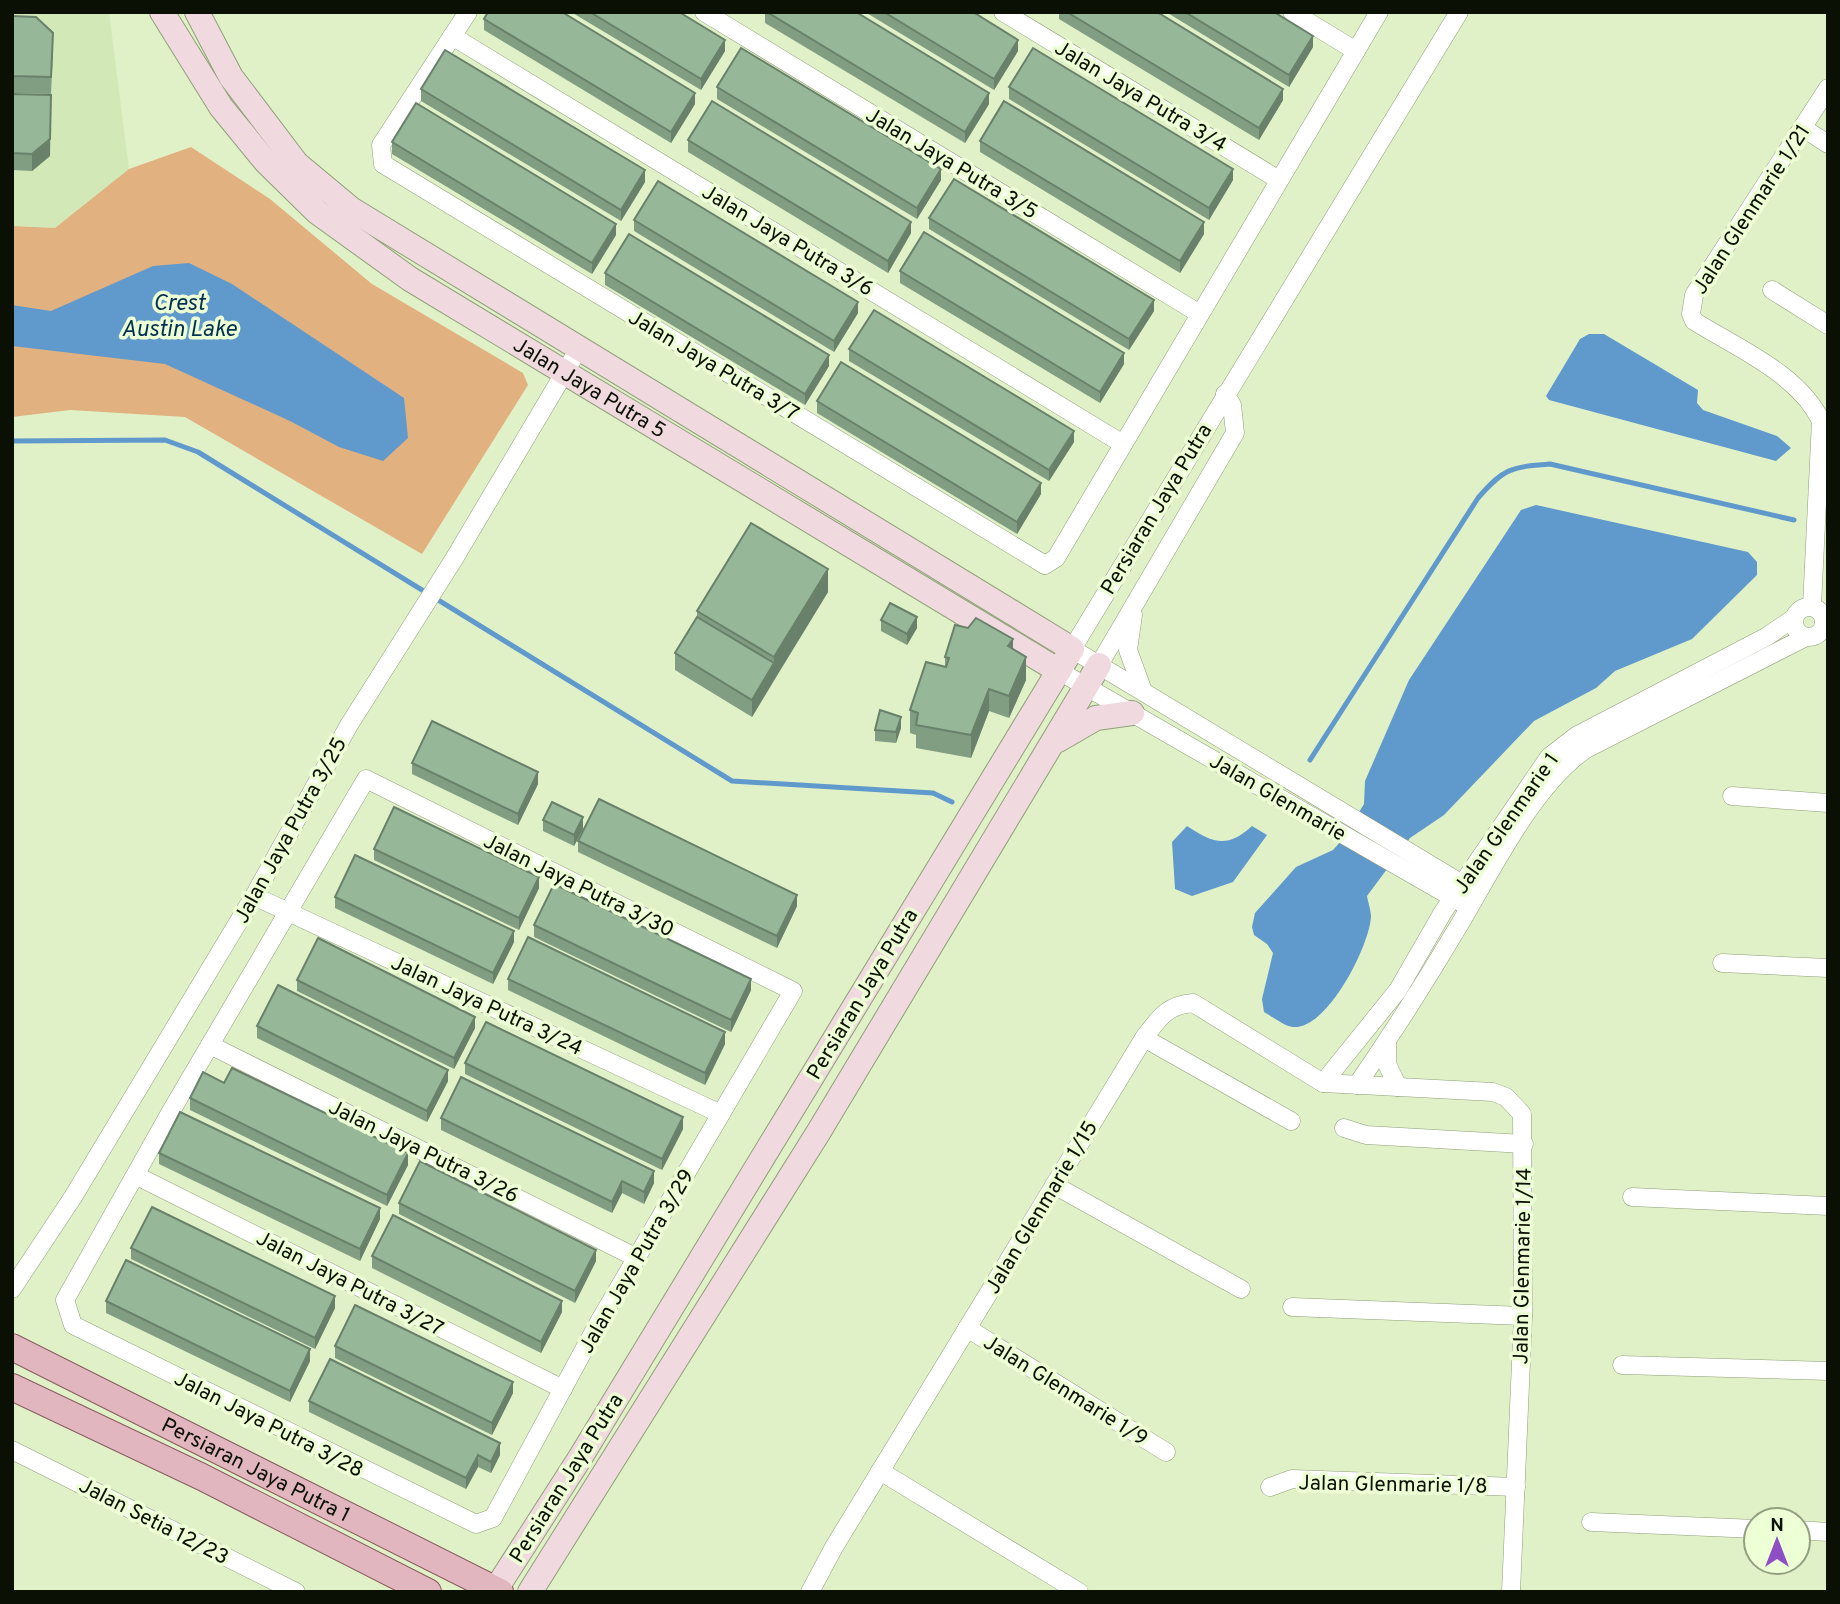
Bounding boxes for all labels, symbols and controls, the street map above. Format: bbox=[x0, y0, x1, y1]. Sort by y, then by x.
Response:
street label: Jalan Jaya Putra 3/4 bbox=[1049, 35, 1231, 159]
street label: Jalan Jaya Putra 3/5 bbox=[860, 102, 1042, 226]
street label: Jalan Glenmarie 1/21 bbox=[1687, 120, 1817, 300]
street label: Jalan Jaya Putra 3/6 bbox=[696, 179, 878, 303]
water label: Crest Austin Lake bbox=[121, 290, 238, 345]
street label: Jalan Jaya Putra 3/7 bbox=[623, 305, 804, 428]
street label: Jalan Jaya Putra 5 bbox=[508, 332, 670, 445]
street label: Persiaran Jaya Putra bbox=[1096, 419, 1219, 600]
street label: Jalan Jaya Putra 3/25 bbox=[229, 733, 354, 929]
street label: Jalan Glenmarie bbox=[1204, 748, 1350, 848]
street label: Jalan Glenmarie 1 bbox=[1448, 748, 1566, 900]
street label: Jalan Jaya Putra 3/30 bbox=[478, 828, 678, 944]
street label: Persiaran Jaya Putra bbox=[802, 904, 925, 1085]
street label: Jalan Jaya Putra 3/24 bbox=[386, 950, 587, 1063]
street label: Jalan Jaya Putra 3/26 bbox=[324, 1095, 523, 1210]
street label: Jalan Glenmarie 1/15 bbox=[980, 1116, 1105, 1299]
street label: Jalan Jaya Putra 3/29 bbox=[573, 1165, 701, 1359]
street label: Jalan Glenmarie 1/14 bbox=[1508, 1167, 1539, 1365]
street label: Jalan Jaya Putra 3/27 bbox=[251, 1225, 448, 1343]
street label: Jalan Glenmarie 1/9 bbox=[978, 1330, 1153, 1453]
street label: Jalan Jaya Putra 3/28 bbox=[169, 1366, 367, 1485]
street label: Persiaran Jaya Putra bbox=[504, 1389, 630, 1569]
street label: Persiaran Jaya Putra 1 bbox=[156, 1412, 354, 1530]
street label: Jalan Glenmarie 1/8 bbox=[1298, 1470, 1488, 1501]
street label: Jalan Setia 12/23 bbox=[74, 1473, 233, 1572]
north arrow bbox=[1742, 1506, 1812, 1576]
text: N bbox=[1770, 1514, 1784, 1538]

